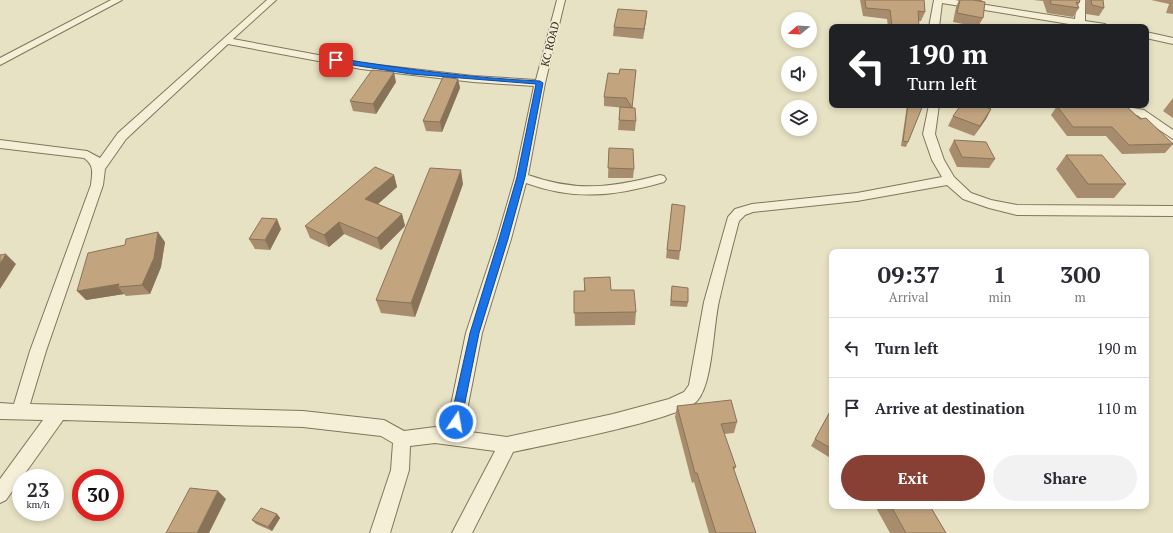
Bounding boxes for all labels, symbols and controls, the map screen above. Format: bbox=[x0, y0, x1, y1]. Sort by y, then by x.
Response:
north arrow bbox=[781, 12, 817, 48]
map controls bbox=[781, 12, 817, 136]
street label: KC ROAD bbox=[538, 20, 562, 68]
text: 190 m bbox=[907, 35, 988, 72]
icon: left bbox=[841, 40, 893, 92]
pin bbox=[319, 43, 353, 77]
icon: arrive bbox=[325, 49, 347, 71]
button: sound bbox=[781, 56, 817, 92]
text: Turn left bbox=[907, 71, 977, 95]
button: layers bbox=[781, 100, 817, 136]
text: 09:37 bbox=[877, 258, 940, 290]
text: 1 bbox=[993, 258, 1007, 290]
text: 300 bbox=[1060, 258, 1100, 290]
text: Arrival bbox=[889, 288, 929, 306]
text: min bbox=[988, 288, 1011, 306]
text: m bbox=[1075, 288, 1086, 306]
icon: left bbox=[841, 337, 863, 359]
text: Turn left bbox=[875, 338, 939, 358]
text: 190 m bbox=[1096, 338, 1137, 358]
icon: arrive bbox=[841, 397, 863, 419]
text: Arrive at destination bbox=[875, 398, 1025, 418]
text: 110 m bbox=[1096, 398, 1137, 418]
position arrow bbox=[435, 401, 477, 443]
button: Exit bbox=[841, 455, 985, 501]
button: Share bbox=[993, 455, 1137, 501]
speed limit sign: 30 bbox=[72, 469, 124, 521]
text: 23 bbox=[27, 476, 49, 503]
text: km/h bbox=[26, 498, 50, 511]

